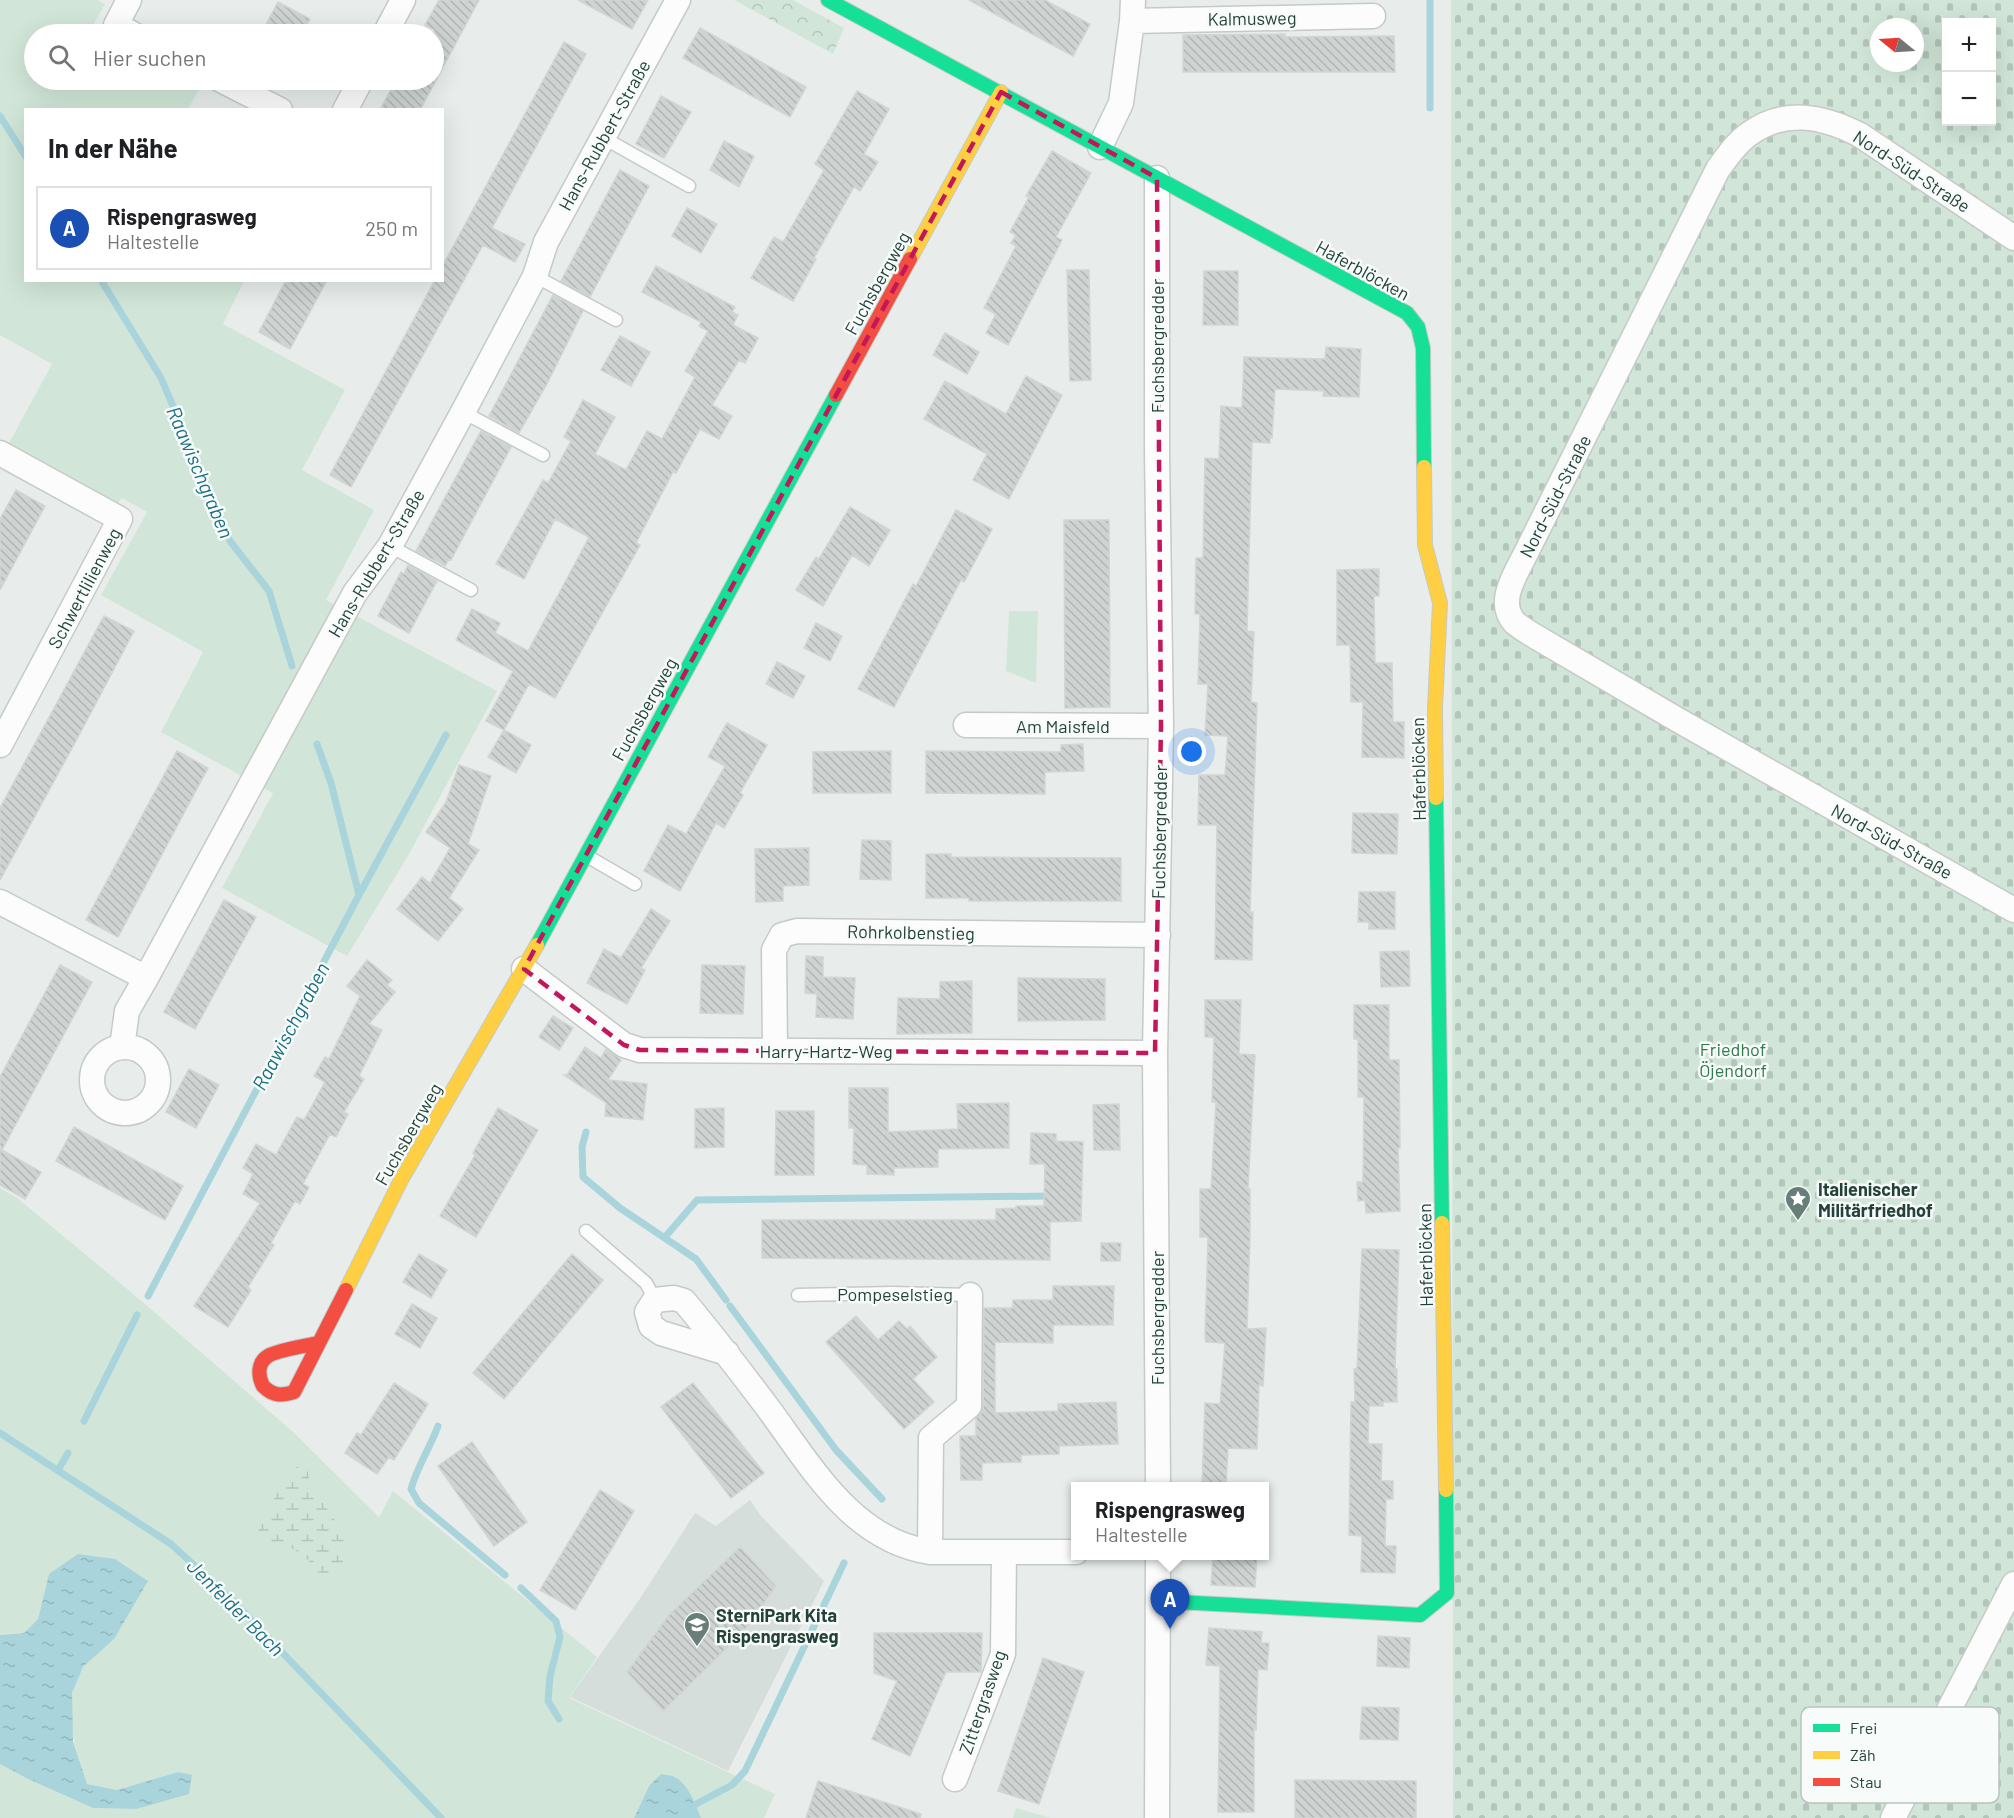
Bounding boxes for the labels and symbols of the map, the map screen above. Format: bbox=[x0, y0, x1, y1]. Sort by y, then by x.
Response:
street label: Kalmusweg bbox=[1207, 6, 1297, 30]
north arrow bbox=[1870, 18, 1924, 72]
street label: Hans-Rubbert-Straße bbox=[553, 56, 655, 214]
street label: Nord-Süd-Straße bbox=[1849, 125, 1975, 217]
street label: Fuchsbergweg bbox=[840, 228, 914, 338]
street label: Haferblöcken bbox=[1312, 235, 1414, 305]
street label: Fuchsbergredder bbox=[1146, 278, 1168, 413]
water label: Raawischgraben bbox=[162, 402, 240, 542]
street label: Nord-Süd-Straße bbox=[1515, 431, 1595, 561]
street label: Hans-Rubbert-Straße bbox=[323, 485, 429, 641]
street label: Schwertlilienweg bbox=[43, 524, 125, 652]
street label: Fuchsbergweg bbox=[607, 654, 681, 764]
street label: Am Maisfeld bbox=[1016, 715, 1110, 737]
street label: Haferblöcken bbox=[1406, 717, 1430, 821]
your location bbox=[1177, 737, 1206, 766]
street label: Fuchsbergredder bbox=[1147, 764, 1171, 899]
street label: Nord-Süd-Straße bbox=[1828, 799, 1956, 883]
street label: Rohrkolbenstieg bbox=[847, 920, 975, 944]
water label: Raawischgraben bbox=[246, 958, 334, 1094]
park label: Friedhof Öjendorf bbox=[1699, 1038, 1767, 1081]
street label: Harry-Hartz-Weg bbox=[759, 1040, 893, 1062]
street label: Fuchsbergweg bbox=[370, 1079, 446, 1189]
place label: Italienischer Militärfriedhof bbox=[1818, 1178, 1933, 1221]
place icon: Italienischer Militärfriedhof bbox=[1783, 1184, 1813, 1222]
street label: Haferblöcken bbox=[1413, 1203, 1437, 1307]
street label: Fuchsbergredder bbox=[1146, 1250, 1168, 1385]
street label: Pompeselstieg bbox=[837, 1283, 953, 1305]
water label: Jenfelder Bach bbox=[182, 1553, 290, 1661]
pin: A bbox=[1150, 1580, 1190, 1629]
place label: SterniPark Kita Rispengrasweg bbox=[716, 1604, 839, 1647]
school or university icon: SterniPark Kita Rispengrasweg bbox=[682, 1610, 712, 1648]
street label: Zittergrasweg bbox=[954, 1647, 1010, 1757]
legend bbox=[1801, 1707, 1999, 1803]
text: Frei bbox=[1850, 1718, 1877, 1737]
text: Zäh bbox=[1850, 1745, 1876, 1764]
text: Stau bbox=[1850, 1772, 1882, 1791]

